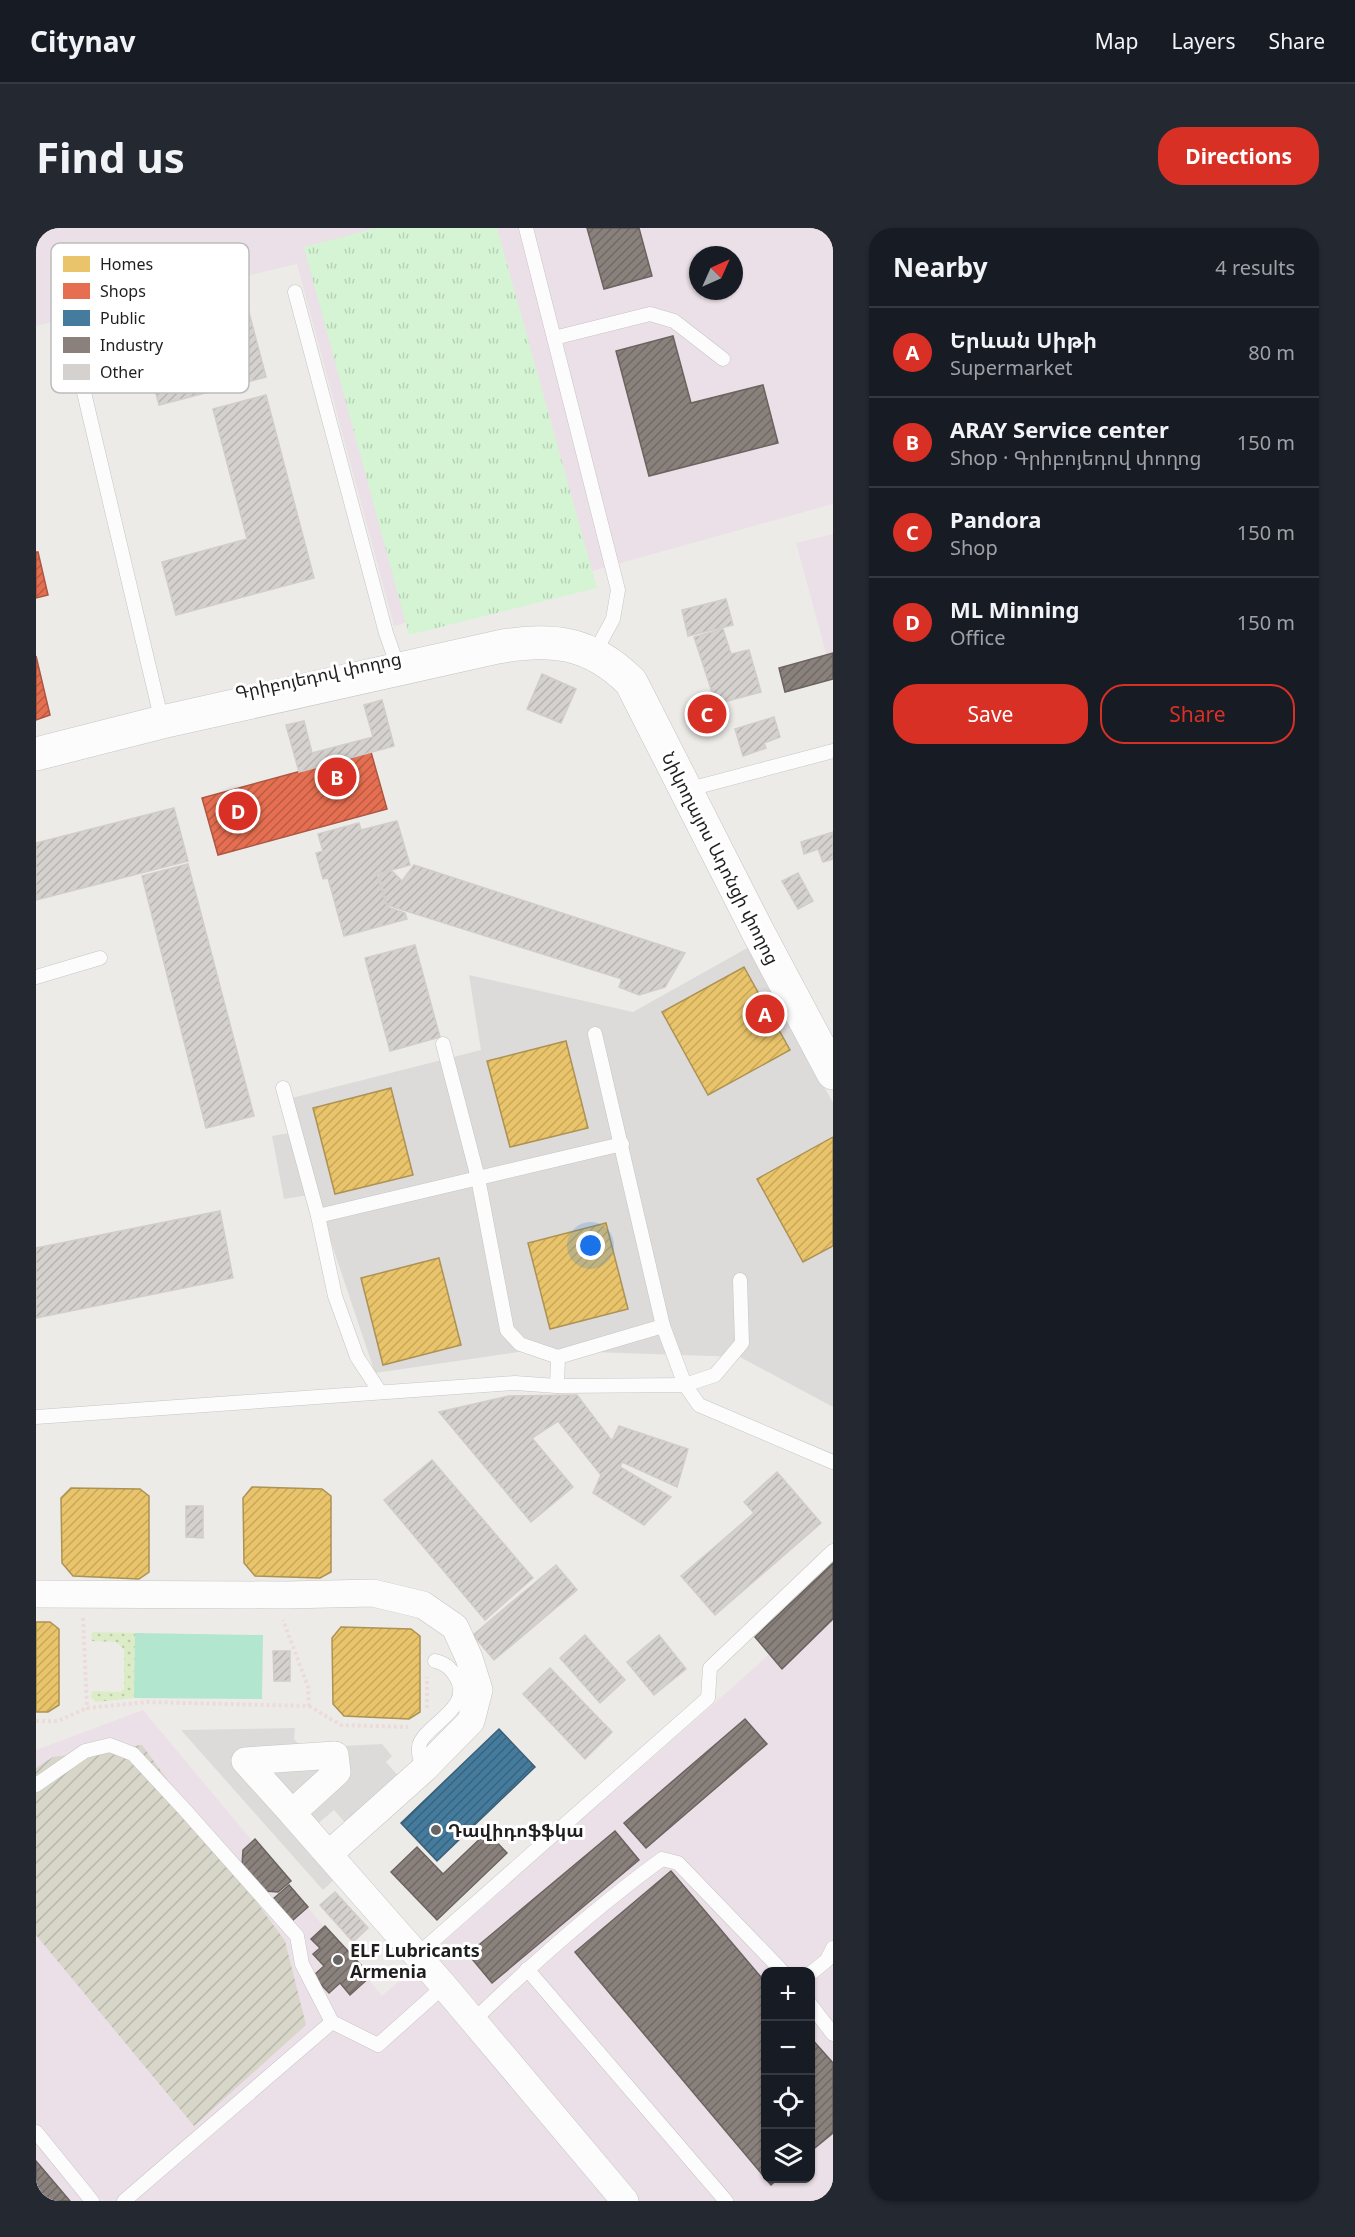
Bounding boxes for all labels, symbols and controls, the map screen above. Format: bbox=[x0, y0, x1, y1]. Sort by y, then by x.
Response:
text: Citynav bbox=[30, 22, 135, 60]
text: Map bbox=[1095, 27, 1139, 55]
text: Layers bbox=[1172, 27, 1236, 55]
text: Share bbox=[1269, 27, 1325, 55]
button: Directions bbox=[1158, 127, 1319, 185]
text: Find us bbox=[36, 128, 185, 185]
legend bbox=[51, 243, 249, 393]
north arrow bbox=[689, 246, 743, 300]
text: Nearby bbox=[893, 249, 988, 285]
text: Homes bbox=[100, 253, 153, 275]
text: 4 results bbox=[1215, 254, 1295, 281]
text: Shops bbox=[100, 280, 146, 302]
text: Public bbox=[100, 307, 146, 329]
text: Երևան Սիթի bbox=[950, 324, 1097, 354]
text: Industry bbox=[100, 334, 164, 356]
text: A bbox=[906, 339, 919, 366]
text: 80 m bbox=[1248, 339, 1295, 366]
text: Supermarket bbox=[950, 354, 1073, 381]
text: Other bbox=[100, 361, 144, 383]
text: ARAY Service center bbox=[950, 414, 1169, 444]
text: B bbox=[906, 429, 919, 456]
text: 150 m bbox=[1237, 429, 1295, 456]
text: Shop · Գրիբոյեդով փողոց bbox=[950, 444, 1202, 471]
text: Pandora bbox=[950, 504, 1041, 534]
text: C bbox=[906, 519, 919, 546]
text: 150 m bbox=[1237, 519, 1295, 546]
text: Shop bbox=[950, 534, 998, 561]
text: ML Minning bbox=[950, 594, 1079, 624]
text: D bbox=[905, 609, 920, 636]
text: 150 m bbox=[1237, 609, 1295, 636]
text: Office bbox=[950, 624, 1005, 651]
street label: Գրիբոյեդով փողոց bbox=[233, 646, 403, 704]
button: Save bbox=[893, 684, 1088, 744]
button: Share bbox=[1100, 684, 1295, 744]
pin: C bbox=[688, 692, 726, 736]
street label: Նիկողայոս Ադոնցի փողոց bbox=[657, 748, 785, 968]
pin: B bbox=[318, 754, 356, 800]
pin: D bbox=[218, 788, 258, 834]
pin: A bbox=[746, 992, 784, 1036]
your location bbox=[576, 1231, 605, 1260]
place label: Դավիդոֆֆկա bbox=[448, 1818, 584, 1842]
marker: Դավիդոֆֆկա bbox=[429, 1823, 443, 1837]
place label: ELF Lubricants Armenia bbox=[350, 1938, 480, 1983]
marker: ELF Lubricants Armenia bbox=[331, 1953, 345, 1967]
map controls bbox=[761, 1967, 815, 2183]
button: + bbox=[761, 1967, 815, 2021]
button: − bbox=[761, 2021, 815, 2075]
button: locate bbox=[761, 2075, 815, 2129]
button: layers bbox=[761, 2129, 815, 2183]

